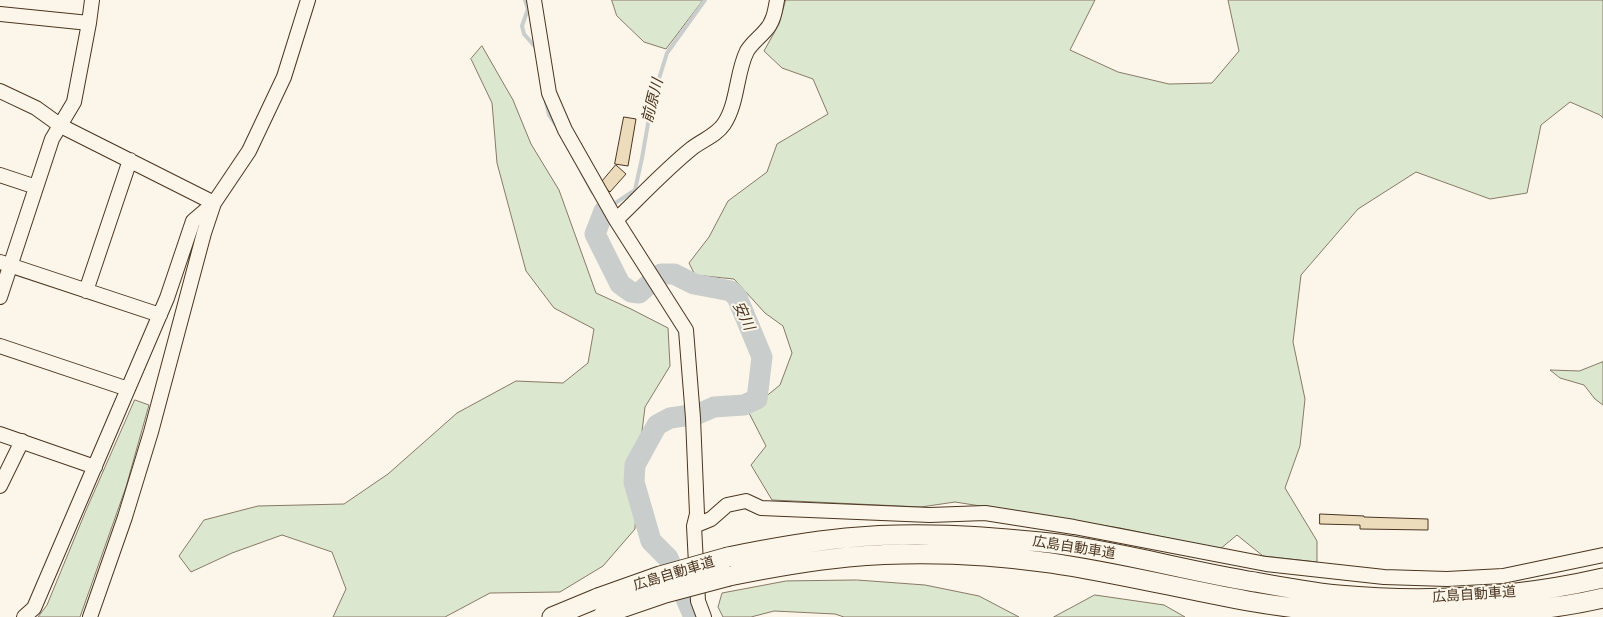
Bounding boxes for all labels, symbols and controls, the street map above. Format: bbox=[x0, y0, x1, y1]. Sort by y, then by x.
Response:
water label: 前原川 bbox=[639, 77, 667, 125]
water label: 安川 bbox=[729, 299, 757, 333]
street label: 広島自動車道 bbox=[1031, 533, 1117, 563]
street label: 広島自動車道 bbox=[631, 554, 717, 594]
street label: 広島自動車道 bbox=[1432, 584, 1516, 606]

